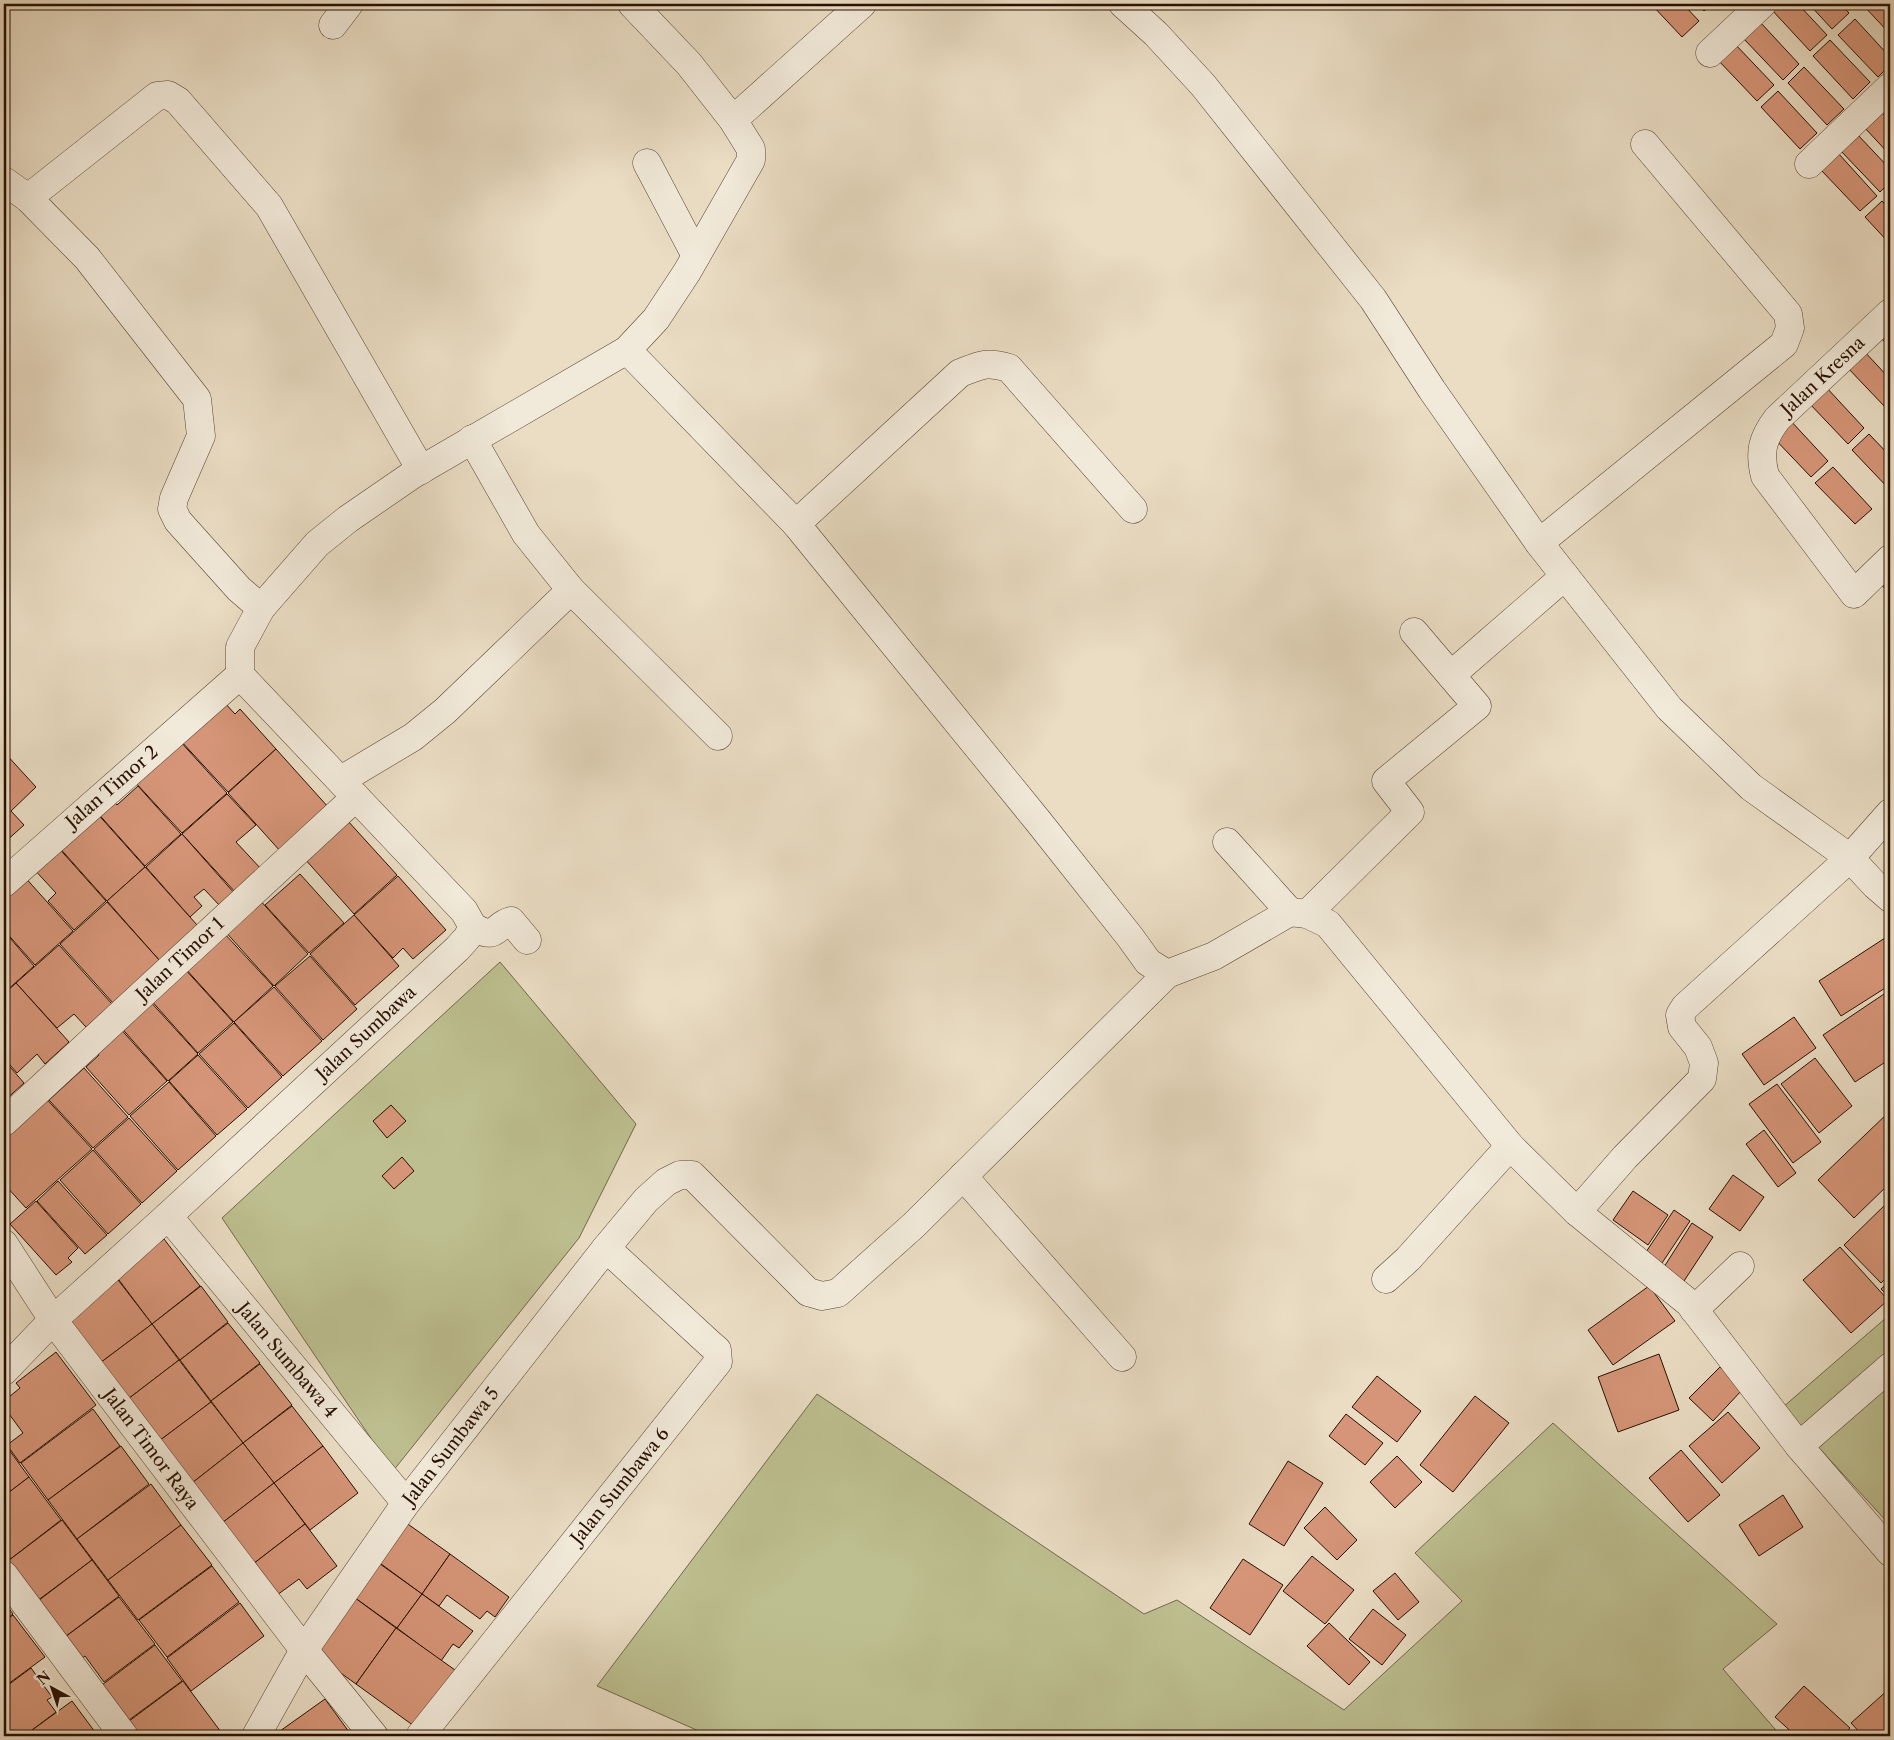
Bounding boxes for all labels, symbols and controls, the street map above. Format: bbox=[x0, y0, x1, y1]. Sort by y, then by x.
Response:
street label: Jalan Kresna bbox=[1774, 331, 1870, 422]
street label: Jalan Timor 2 bbox=[59, 741, 163, 835]
street label: Jalan Timor 1 bbox=[129, 912, 229, 1007]
street label: Jalan Sumbawa bbox=[309, 981, 421, 1087]
street label: Jalan Sumbawa 4 bbox=[230, 1296, 342, 1422]
street label: Jalan Timor Raya bbox=[97, 1382, 204, 1514]
street label: Jalan Sumbawa 5 bbox=[396, 1383, 504, 1512]
street label: Jalan Sumbawa 6 bbox=[564, 1423, 674, 1551]
north arrow bbox=[28, 1662, 78, 1712]
text: N bbox=[33, 1667, 54, 1689]

